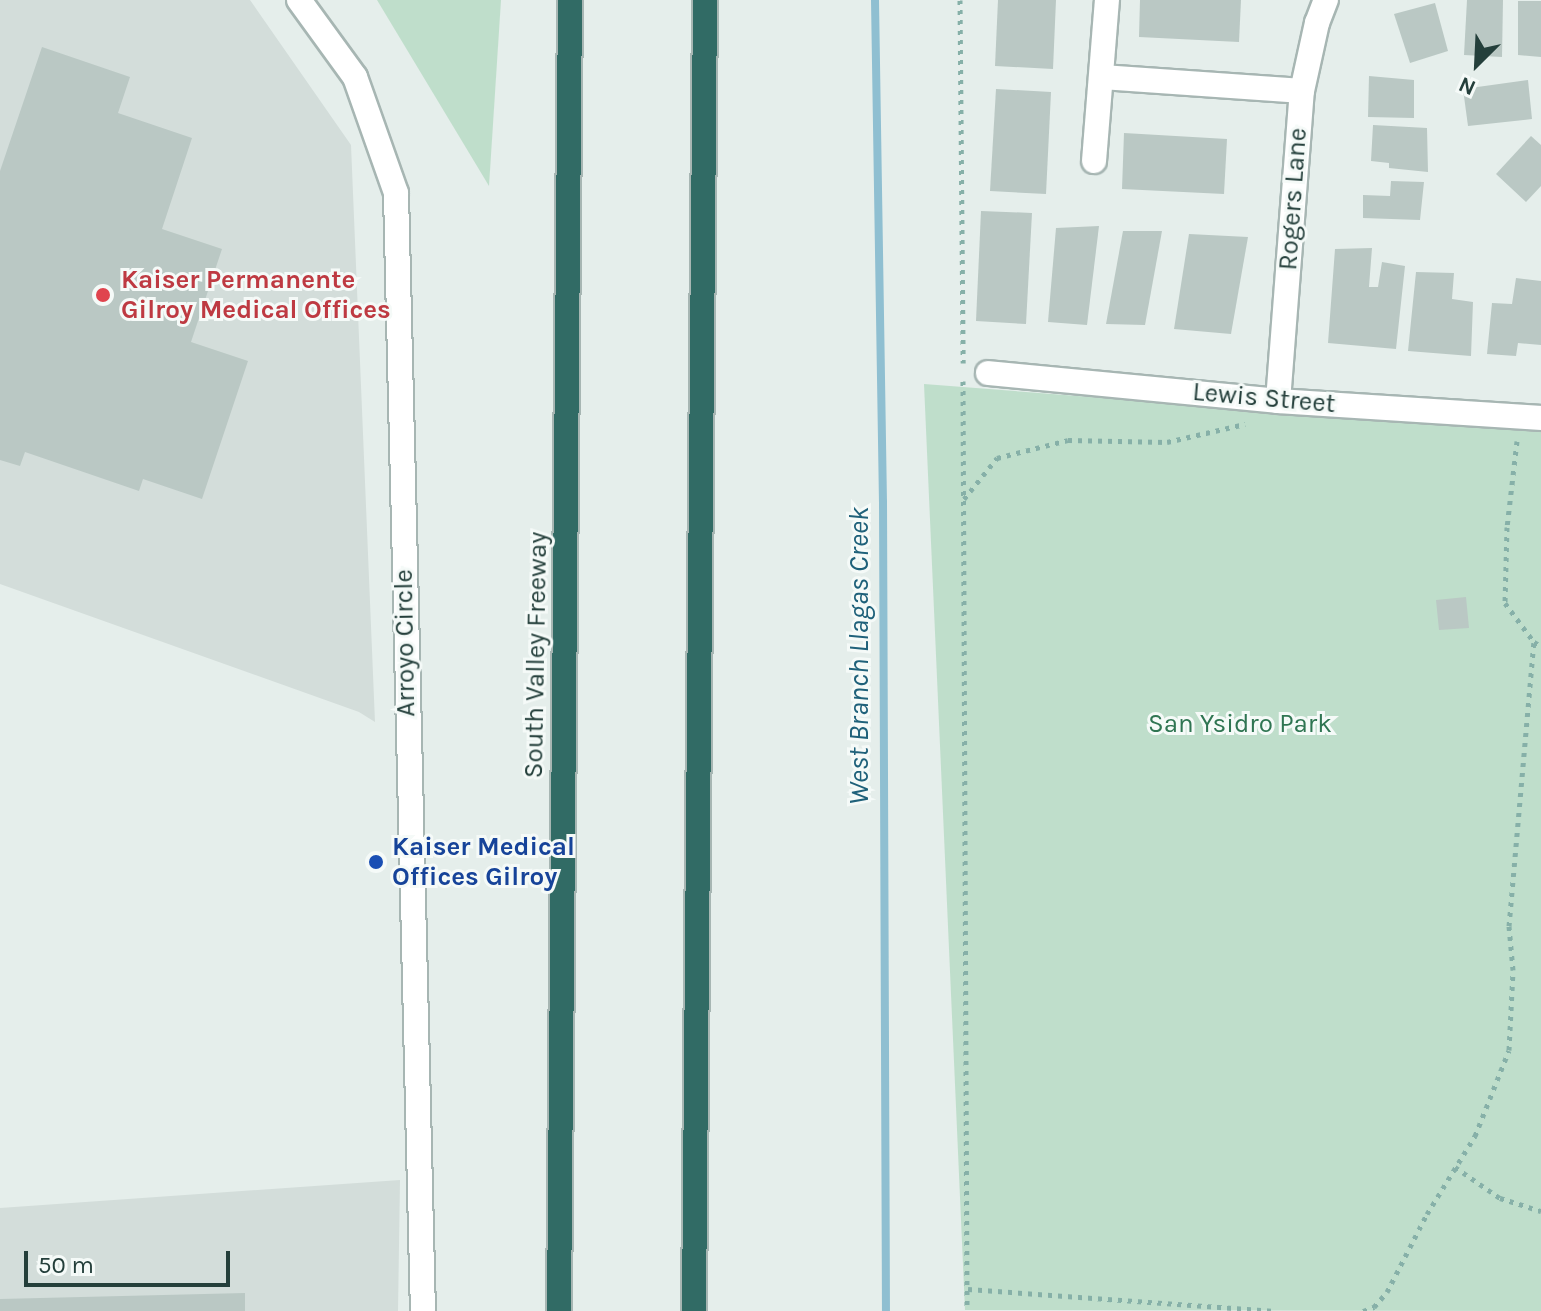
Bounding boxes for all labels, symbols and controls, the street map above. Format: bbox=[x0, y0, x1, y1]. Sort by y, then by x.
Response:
north arrow bbox=[1437, 24, 1517, 104]
text: N bbox=[1455, 71, 1480, 101]
street label: Rogers Lane bbox=[1272, 127, 1314, 271]
place label: Kaiser Permanente Gilroy Medical Offices bbox=[121, 264, 391, 326]
marker: Kaiser Permanente Gilroy Medical Offices bbox=[92, 284, 114, 306]
street label: Lewis Street bbox=[1191, 376, 1337, 420]
water label: West Branch Llagas Creek bbox=[842, 507, 876, 805]
street label: South Valley Freeway bbox=[518, 531, 554, 779]
street label: Arroyo Circle bbox=[388, 569, 422, 717]
park label: San Ysidro Park bbox=[1148, 708, 1332, 740]
place label: Kaiser Medical Offices Gilroy bbox=[392, 831, 575, 892]
marker: Kaiser Medical Offices Gilroy bbox=[367, 853, 385, 871]
scale bar bbox=[28, 1235, 234, 1285]
text: 50 m bbox=[38, 1251, 94, 1279]

